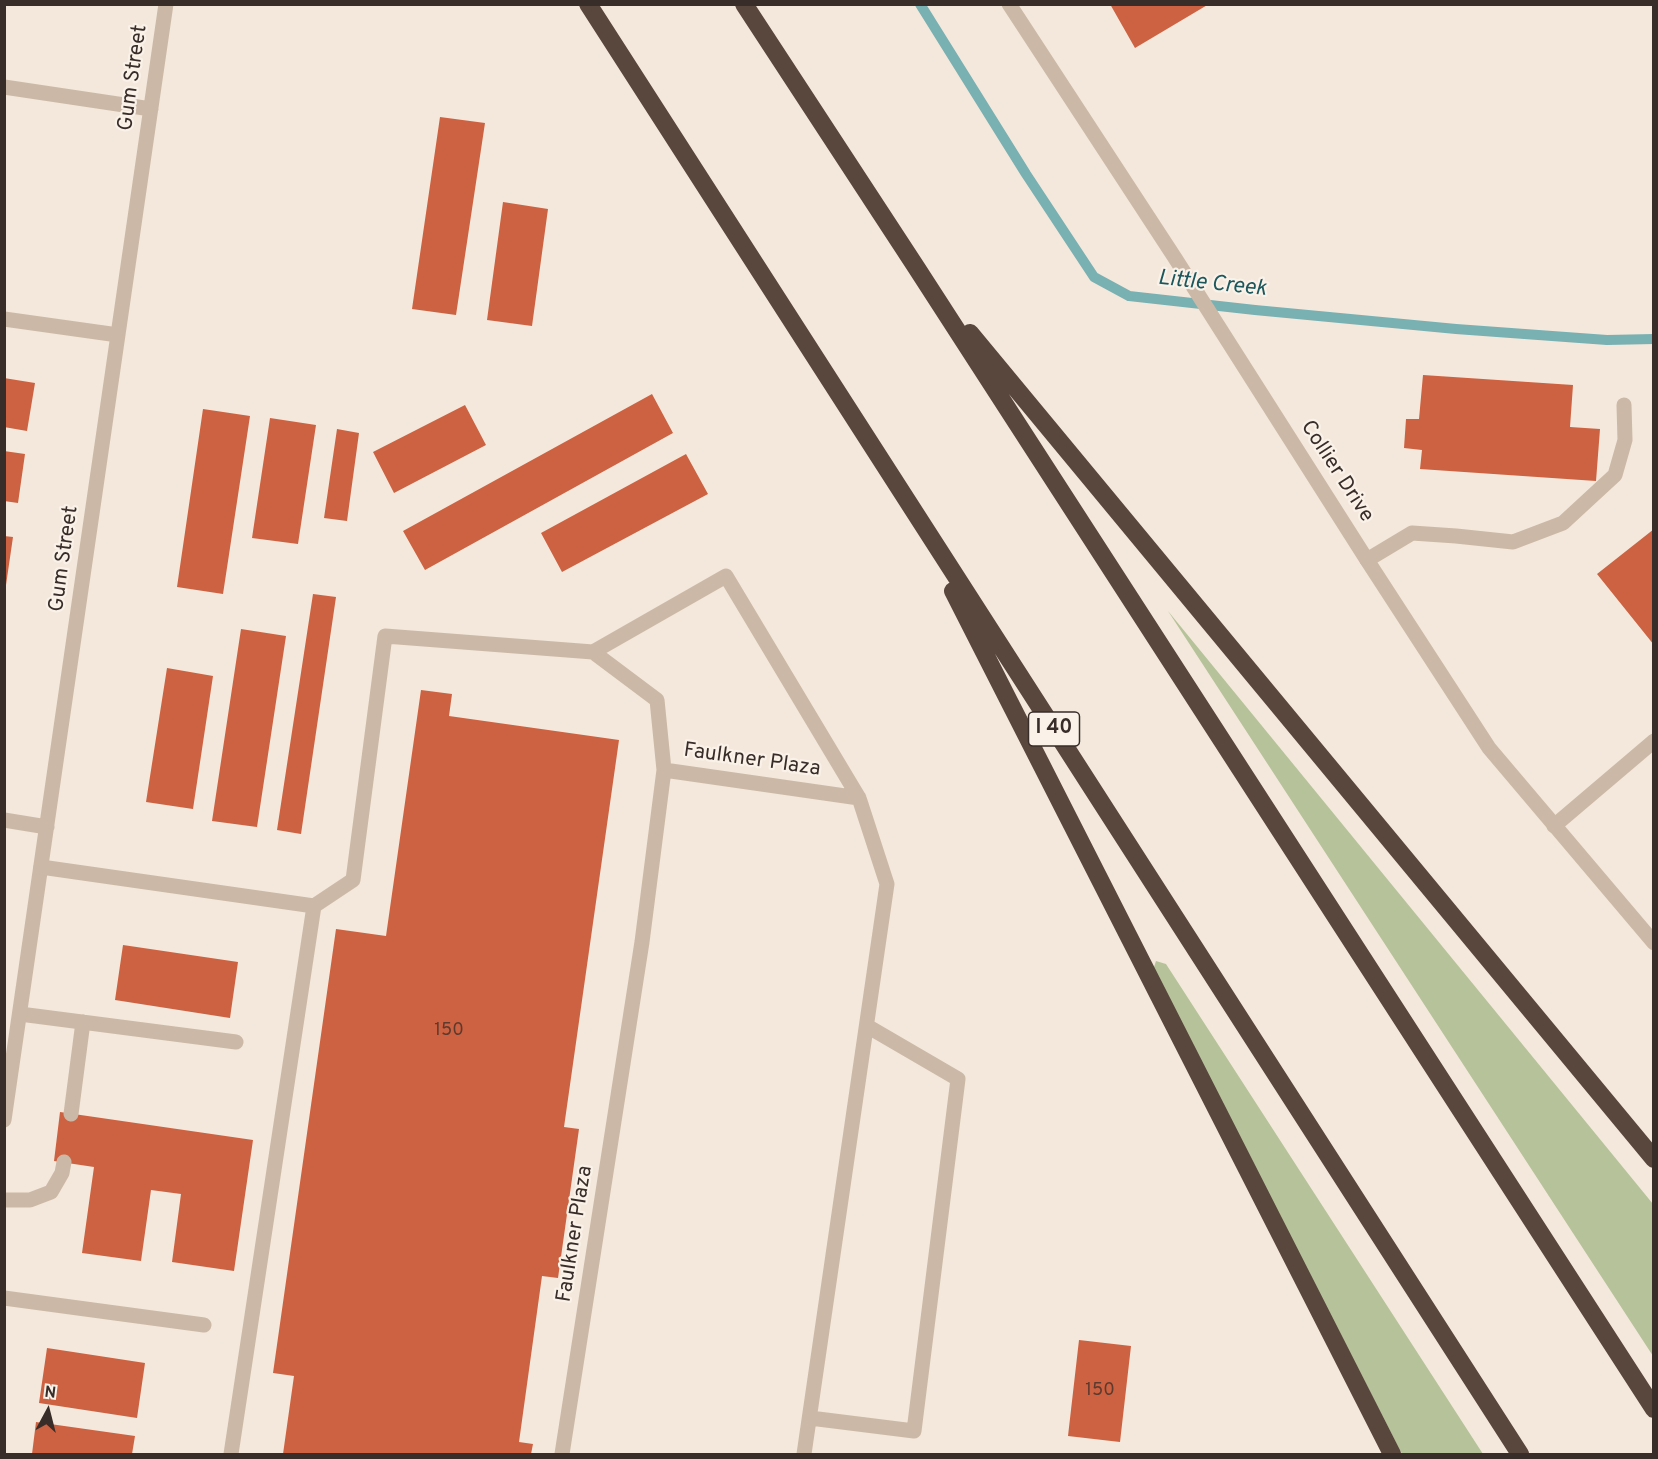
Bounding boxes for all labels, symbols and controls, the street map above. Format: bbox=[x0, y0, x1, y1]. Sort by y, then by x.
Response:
street label: Gum Street bbox=[114, 23, 154, 133]
water label: Little Creek bbox=[1156, 266, 1268, 304]
street label: Collier Drive bbox=[1294, 416, 1378, 528]
street label: Gum Street bbox=[45, 504, 85, 614]
road number: I 40 bbox=[1028, 712, 1080, 746]
street label: Faulkner Plaza bbox=[682, 739, 822, 783]
house number: 150 bbox=[434, 1020, 464, 1042]
street label: Faulkner Plaza bbox=[553, 1164, 599, 1304]
house number: 150 bbox=[1085, 1380, 1115, 1402]
north arrow bbox=[18, 1381, 78, 1441]
text: N bbox=[43, 1383, 57, 1404]

